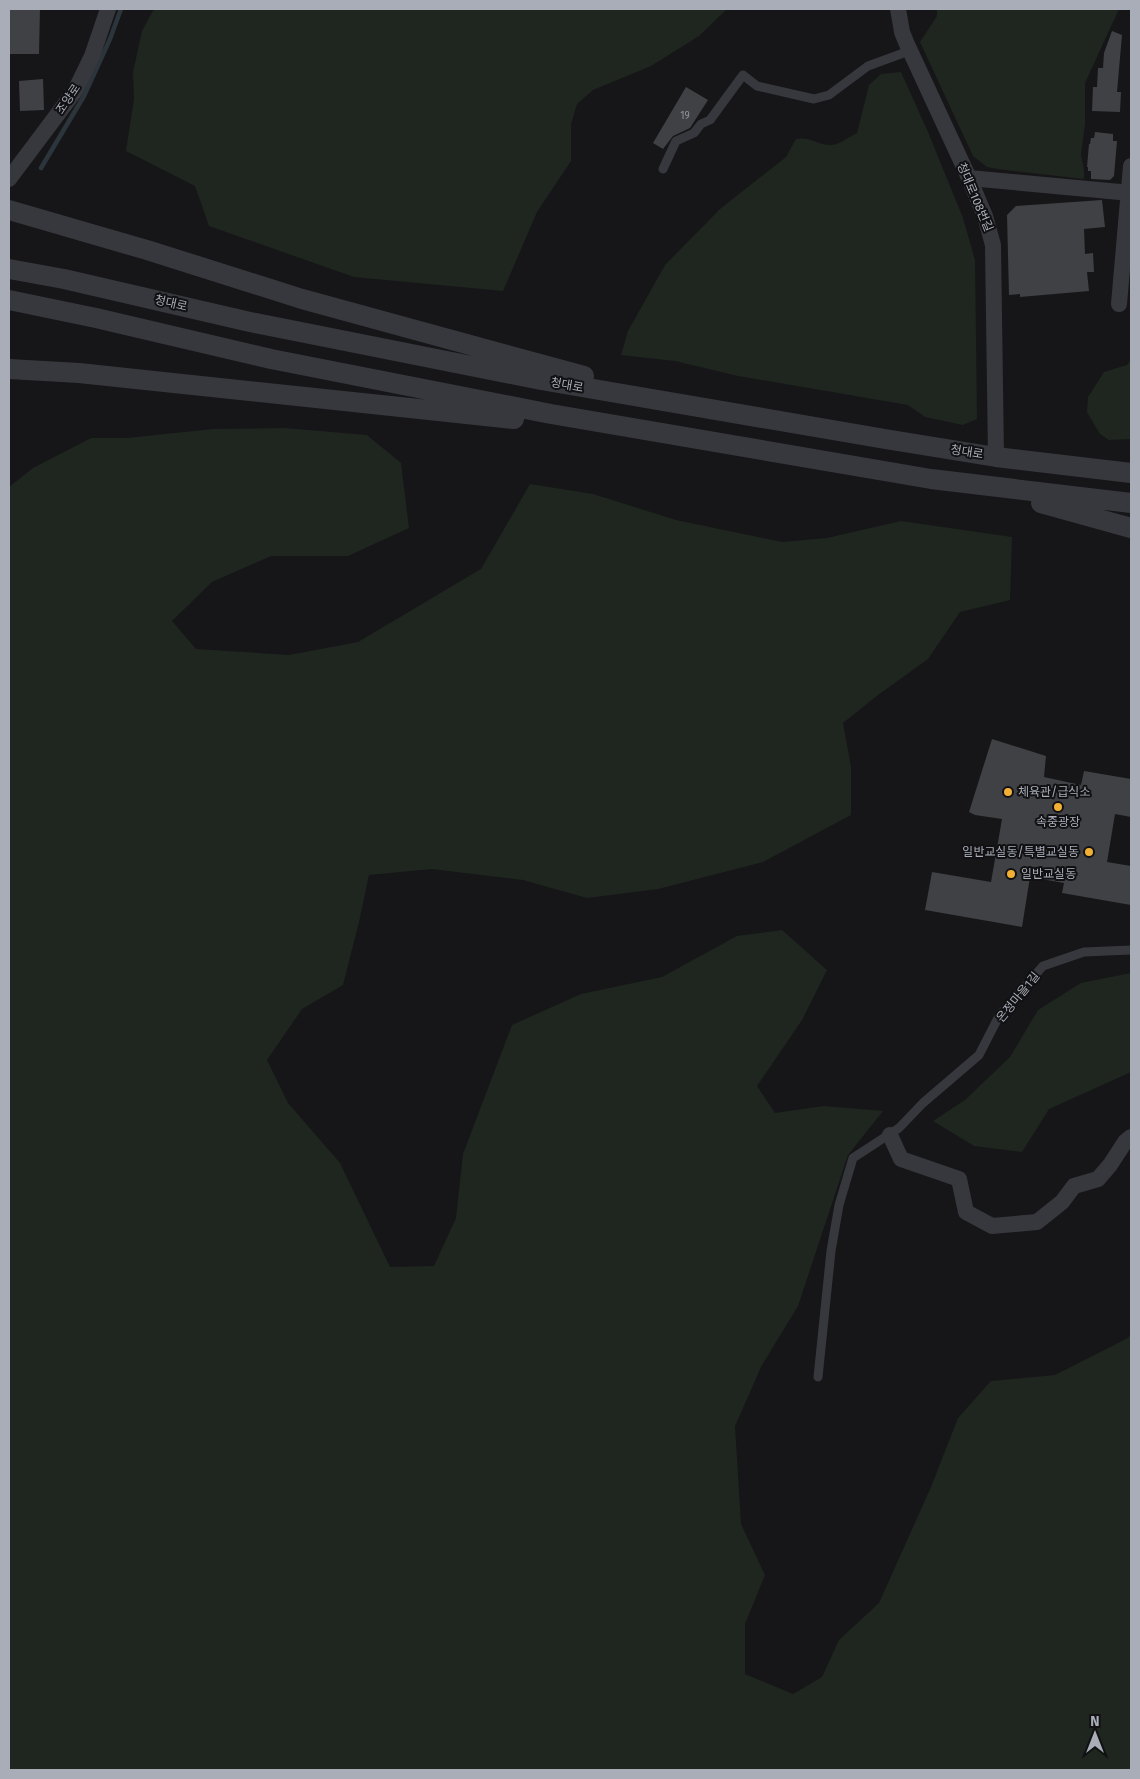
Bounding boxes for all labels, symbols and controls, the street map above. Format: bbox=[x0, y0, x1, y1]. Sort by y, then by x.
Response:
street label: 조양로 bbox=[53, 81, 83, 117]
house number: 19 bbox=[680, 110, 690, 122]
street label: 청대로108번길 bbox=[954, 160, 996, 234]
street label: 청대로 bbox=[153, 292, 189, 314]
street label: 청대로 bbox=[549, 375, 585, 395]
street label: 청대로 bbox=[950, 442, 984, 462]
place label: 체육관/급식소 bbox=[1018, 785, 1090, 799]
marker: 체육관/급식소 bbox=[1002, 786, 1014, 798]
marker: 속중광장 bbox=[1052, 801, 1064, 813]
place label: 속중광장 bbox=[1036, 815, 1080, 829]
place label: 일반교실동/특별교실동 bbox=[962, 845, 1079, 859]
marker: 일반교실동/특별교실동 bbox=[1083, 846, 1095, 858]
place label: 일반교실동 bbox=[1021, 867, 1076, 881]
marker: 일반교실동 bbox=[1005, 868, 1017, 880]
street label: 온정마을1길 bbox=[994, 969, 1042, 1025]
north arrow bbox=[1070, 1709, 1120, 1759]
text: N bbox=[1090, 1713, 1100, 1730]

